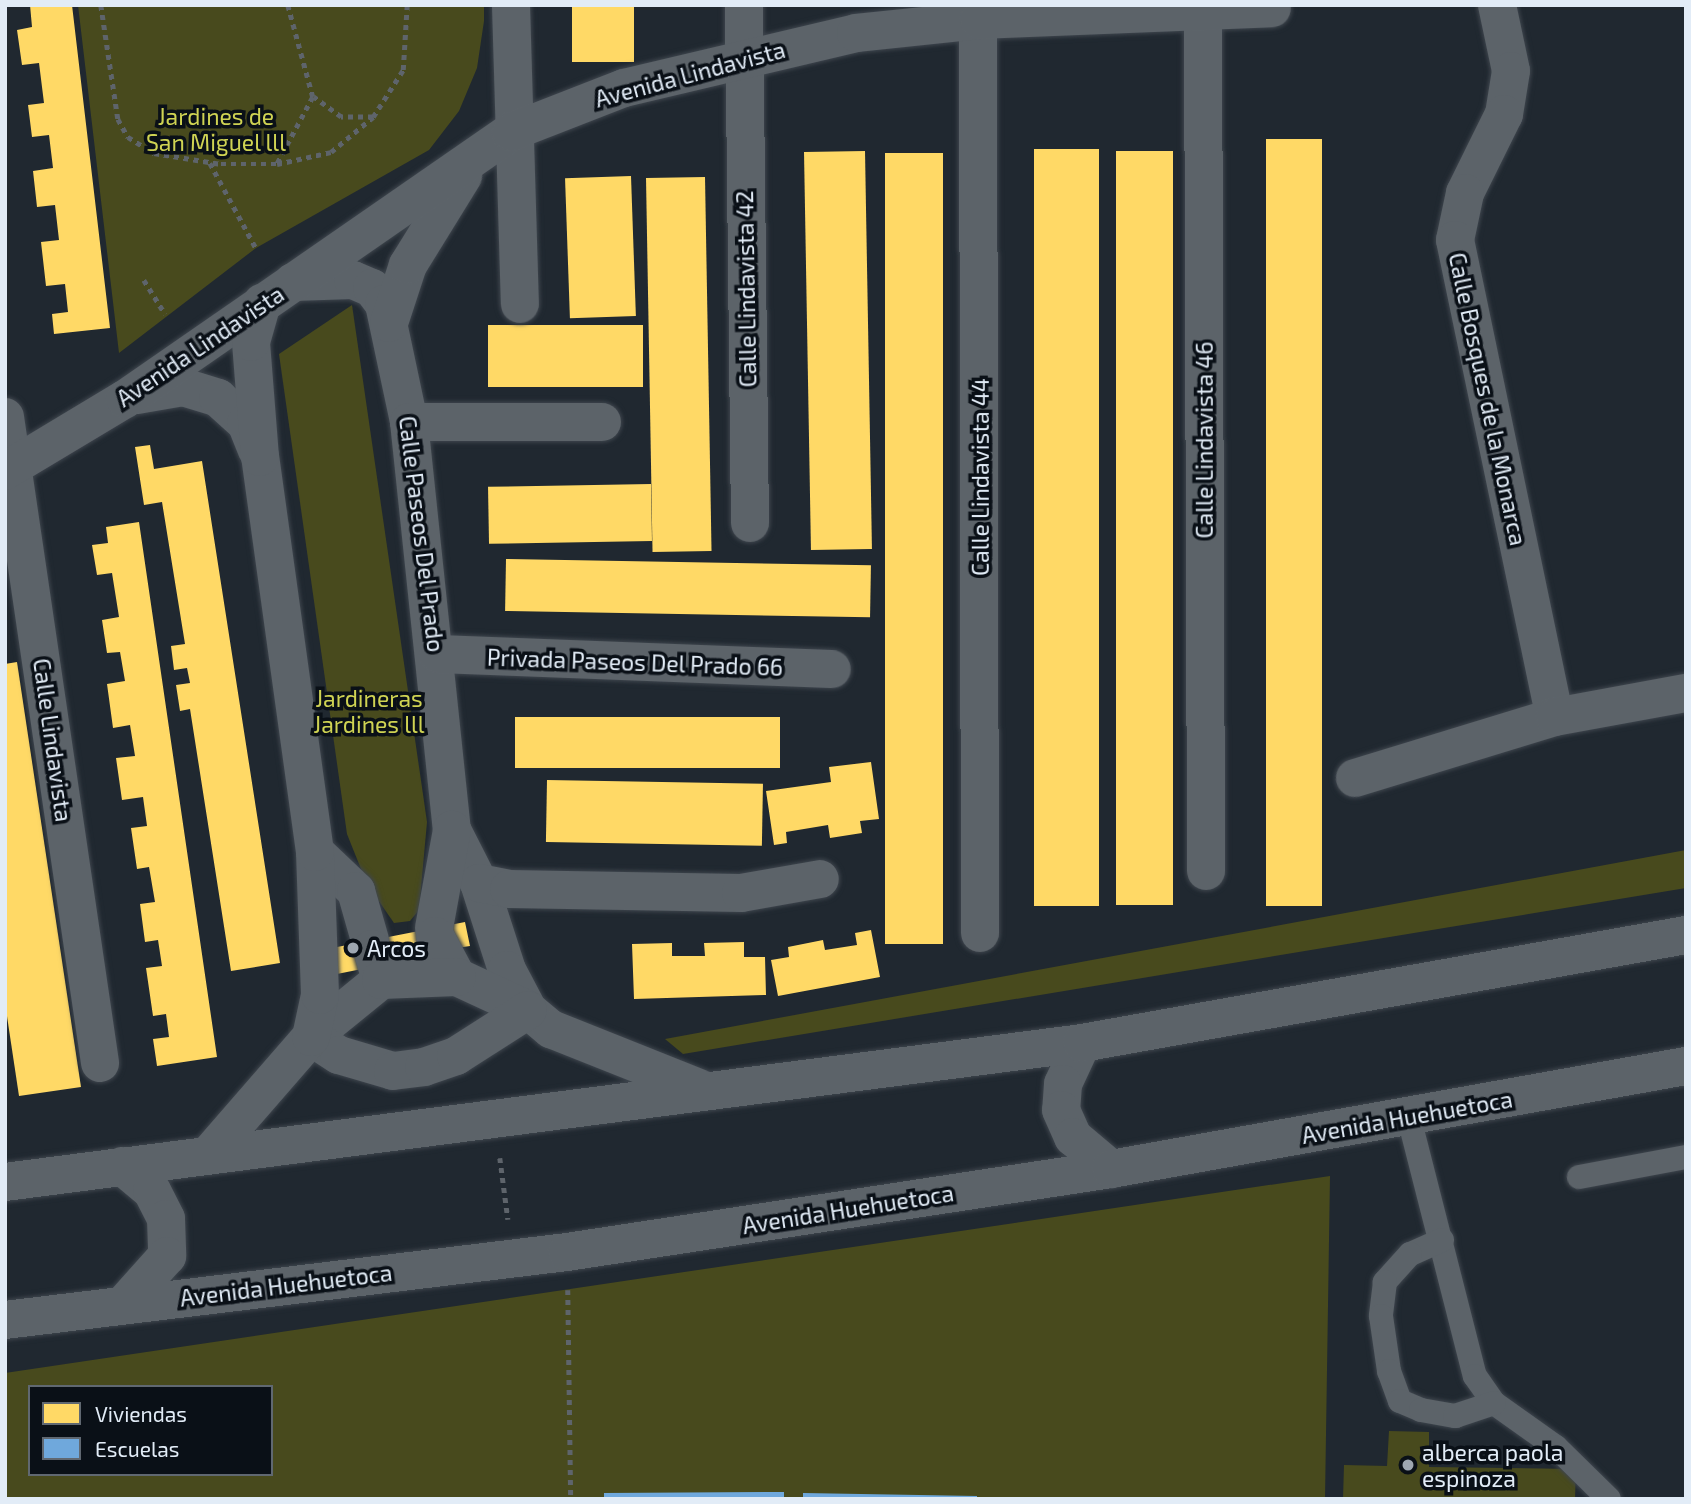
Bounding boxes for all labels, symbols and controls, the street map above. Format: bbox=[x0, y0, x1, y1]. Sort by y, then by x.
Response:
street label: Avenida Lindavista bbox=[592, 35, 788, 113]
park label: Jardines de San Miguel lll bbox=[146, 102, 286, 156]
street label: Calle Lindavista 42 bbox=[730, 190, 762, 388]
street label: Calle Bosques de la Monarca bbox=[1443, 250, 1533, 548]
street label: Avenida Lindavista bbox=[111, 280, 289, 412]
street label: Calle Lindavista 46 bbox=[1190, 342, 1218, 538]
street label: Calle Lindavista 44 bbox=[966, 378, 994, 576]
street label: Calle Paseos Del Prado bbox=[394, 414, 450, 654]
street label: Privada Paseos Del Prado 66 bbox=[486, 643, 784, 681]
street label: Calle Lindavista bbox=[28, 657, 78, 823]
park label: Jardineras Jardines lll bbox=[313, 684, 425, 738]
place label: Arcos bbox=[367, 934, 426, 962]
marker: Arcos bbox=[345, 940, 361, 956]
street label: Avenida Huehuetoca bbox=[1299, 1085, 1515, 1149]
street label: Avenida Huehuetoca bbox=[740, 1179, 956, 1239]
street label: Avenida Huehuetoca bbox=[178, 1258, 394, 1312]
legend bbox=[28, 1385, 273, 1476]
text: Viviendas bbox=[95, 1401, 187, 1426]
text: Escuelas bbox=[95, 1436, 179, 1461]
place label: alberca paola espinoza bbox=[1422, 1438, 1563, 1492]
marker: alberca paola espinoza bbox=[1400, 1457, 1416, 1473]

